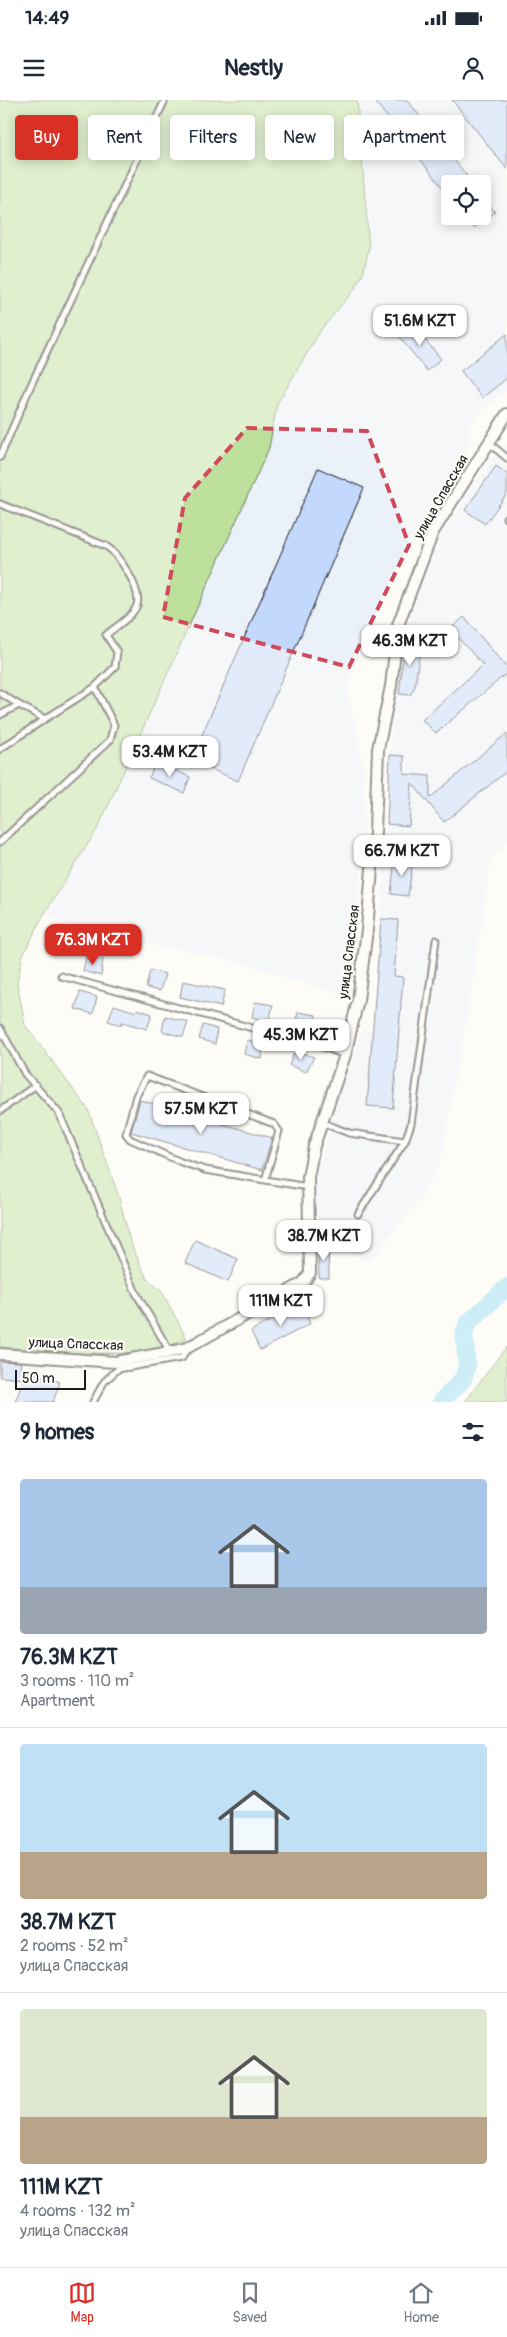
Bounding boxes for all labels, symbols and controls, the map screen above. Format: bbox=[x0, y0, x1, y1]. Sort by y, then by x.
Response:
text: 14:49 bbox=[25, 6, 69, 30]
icon: menu bbox=[20, 54, 48, 82]
text: Nestly bbox=[224, 54, 283, 82]
icon: person bbox=[459, 54, 487, 82]
chip: Buy bbox=[15, 115, 78, 160]
chip: Rent bbox=[88, 115, 160, 160]
chip: Filters bbox=[170, 115, 255, 160]
chip: New bbox=[265, 115, 334, 160]
chip: Apartment bbox=[344, 115, 464, 160]
map controls bbox=[441, 175, 491, 225]
button: locate bbox=[441, 175, 491, 225]
pin: 51.6M KZT bbox=[363, 304, 477, 347]
text: 51.6M KZT bbox=[384, 311, 456, 331]
street label: улица Спасская bbox=[409, 452, 472, 543]
pin: 46.3M KZT bbox=[353, 624, 467, 667]
text: 46.3M KZT bbox=[372, 631, 448, 651]
pin: 53.4M KZT bbox=[113, 736, 227, 778]
text: 53.4M KZT bbox=[133, 742, 207, 762]
pin: 66.7M KZT bbox=[345, 834, 459, 877]
text: 66.7M KZT bbox=[364, 841, 440, 861]
street label: улица Спасская bbox=[335, 904, 363, 1001]
pin: 76.3M KZT bbox=[36, 924, 150, 966]
text: 76.3M KZT bbox=[56, 930, 130, 950]
pin: 45.3M KZT bbox=[244, 1018, 358, 1061]
text: 45.3M KZT bbox=[264, 1025, 338, 1045]
pin: 57.5M KZT bbox=[144, 1092, 258, 1135]
text: 57.5M KZT bbox=[164, 1099, 238, 1119]
pin: 38.7M KZT bbox=[267, 1220, 381, 1262]
text: 38.7M KZT bbox=[287, 1226, 361, 1246]
pin: 111M KZT bbox=[229, 1284, 333, 1327]
text: 111M KZT bbox=[249, 1291, 313, 1311]
street label: улица Спасская bbox=[27, 1334, 124, 1354]
scale bar bbox=[15, 1367, 86, 1390]
text: 50 m bbox=[22, 1370, 55, 1387]
icon: filters bbox=[459, 1418, 487, 1446]
text: 9 homes bbox=[20, 1419, 94, 1446]
icon: home bbox=[209, 1511, 299, 1601]
text: 76.3M KZT bbox=[20, 1644, 118, 1671]
text: 3 rooms · 110 m² bbox=[20, 1671, 134, 1691]
text: Apartment bbox=[20, 1691, 95, 1711]
icon: home bbox=[209, 1777, 299, 1867]
text: 38.7M KZT bbox=[20, 1909, 116, 1936]
text: 2 rooms · 52 m² bbox=[20, 1936, 129, 1956]
text: улица Спасская bbox=[20, 1956, 128, 1976]
icon: home bbox=[209, 2042, 299, 2132]
text: 111M KZT bbox=[20, 2174, 103, 2201]
text: 4 rooms · 132 m² bbox=[20, 2201, 135, 2221]
text: улица Спасская bbox=[20, 2221, 128, 2241]
tab: Map bbox=[68, 2279, 96, 2326]
tab: Saved bbox=[232, 2279, 267, 2326]
tab: Home bbox=[404, 2279, 439, 2326]

